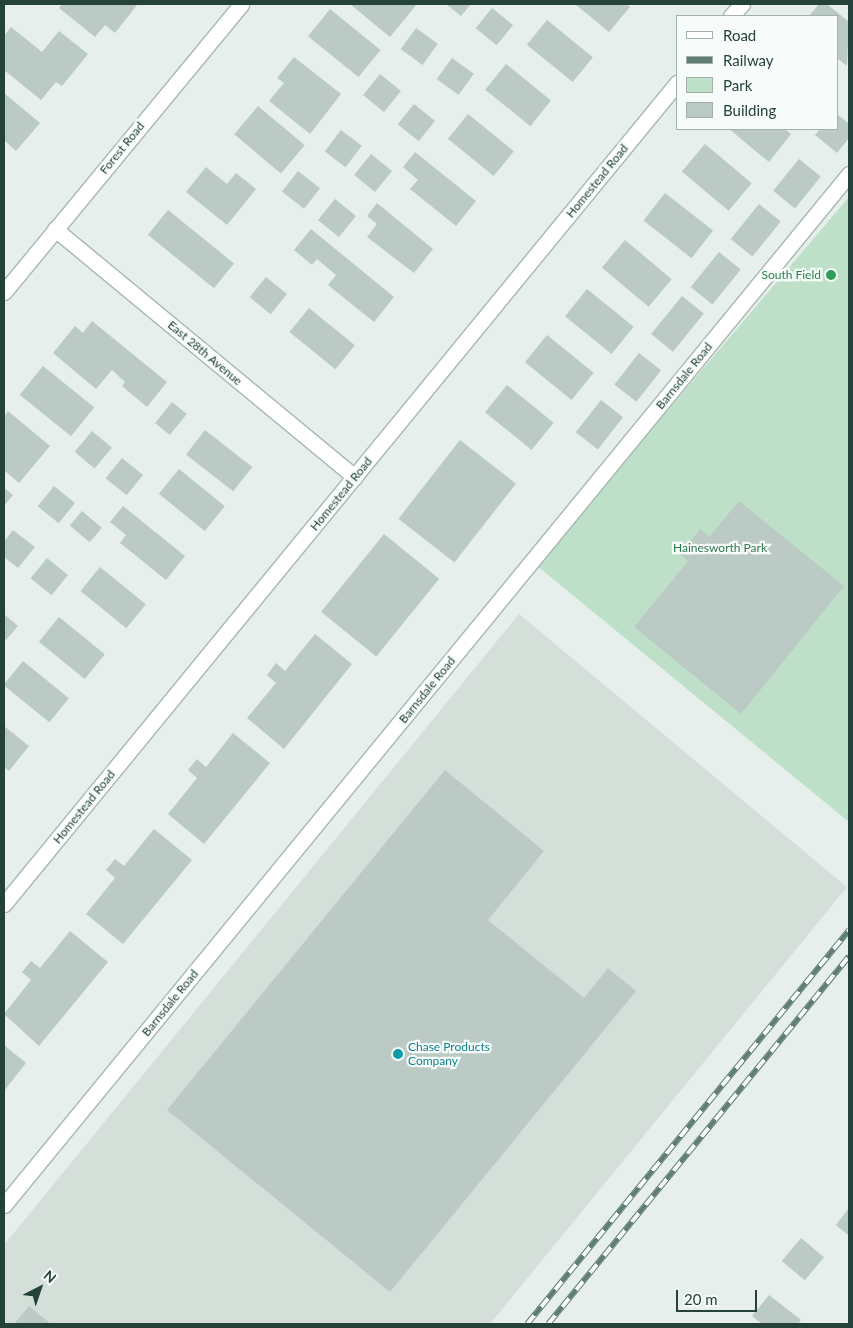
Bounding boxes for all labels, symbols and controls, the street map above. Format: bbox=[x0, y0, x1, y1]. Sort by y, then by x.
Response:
legend bbox=[676, 15, 838, 130]
text: Road bbox=[723, 26, 756, 44]
text: Railway bbox=[723, 51, 774, 69]
text: Park bbox=[723, 76, 752, 94]
text: Building bbox=[723, 101, 776, 119]
street label: Forest Road bbox=[97, 119, 147, 177]
street label: Homestead Road bbox=[563, 141, 631, 221]
place label: South Field bbox=[761, 268, 821, 282]
marker: South Field bbox=[825, 269, 837, 281]
street label: East 28th Avenue bbox=[165, 318, 245, 388]
street label: Barnsdale Road bbox=[653, 340, 715, 412]
street label: Homestead Road bbox=[307, 454, 375, 534]
park label: Hainesworth Park bbox=[673, 541, 767, 555]
street label: Barnsdale Road bbox=[396, 654, 458, 726]
street label: Homestead Road bbox=[50, 767, 118, 847]
street label: Barnsdale Road bbox=[139, 967, 201, 1039]
place label: Chase Products Company bbox=[408, 1040, 490, 1068]
marker: Chase Products Company bbox=[392, 1048, 404, 1060]
north arrow bbox=[15, 1263, 65, 1313]
text: N bbox=[41, 1266, 60, 1286]
scale bar bbox=[678, 1280, 759, 1312]
text: 20 m bbox=[684, 1290, 718, 1308]

